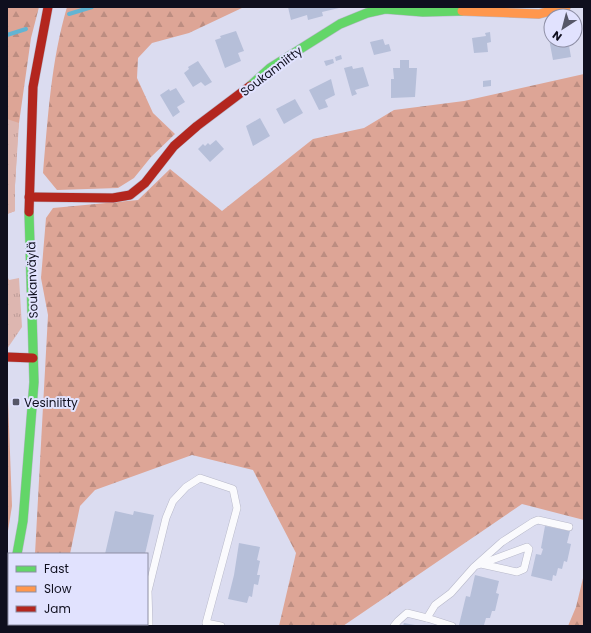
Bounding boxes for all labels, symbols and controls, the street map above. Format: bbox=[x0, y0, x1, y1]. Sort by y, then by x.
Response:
north arrow bbox=[543, 8, 583, 48]
text: N bbox=[549, 27, 565, 45]
street label: Soukanniitty bbox=[237, 42, 306, 100]
street label: Soukanväylä bbox=[22, 241, 42, 319]
place label: Vesiniitty bbox=[24, 394, 78, 411]
marker: Vesiniitty bbox=[11, 397, 21, 407]
legend bbox=[8, 553, 148, 625]
text: Fast bbox=[44, 560, 69, 577]
text: Slow bbox=[44, 580, 72, 597]
text: Jam bbox=[44, 600, 71, 617]

